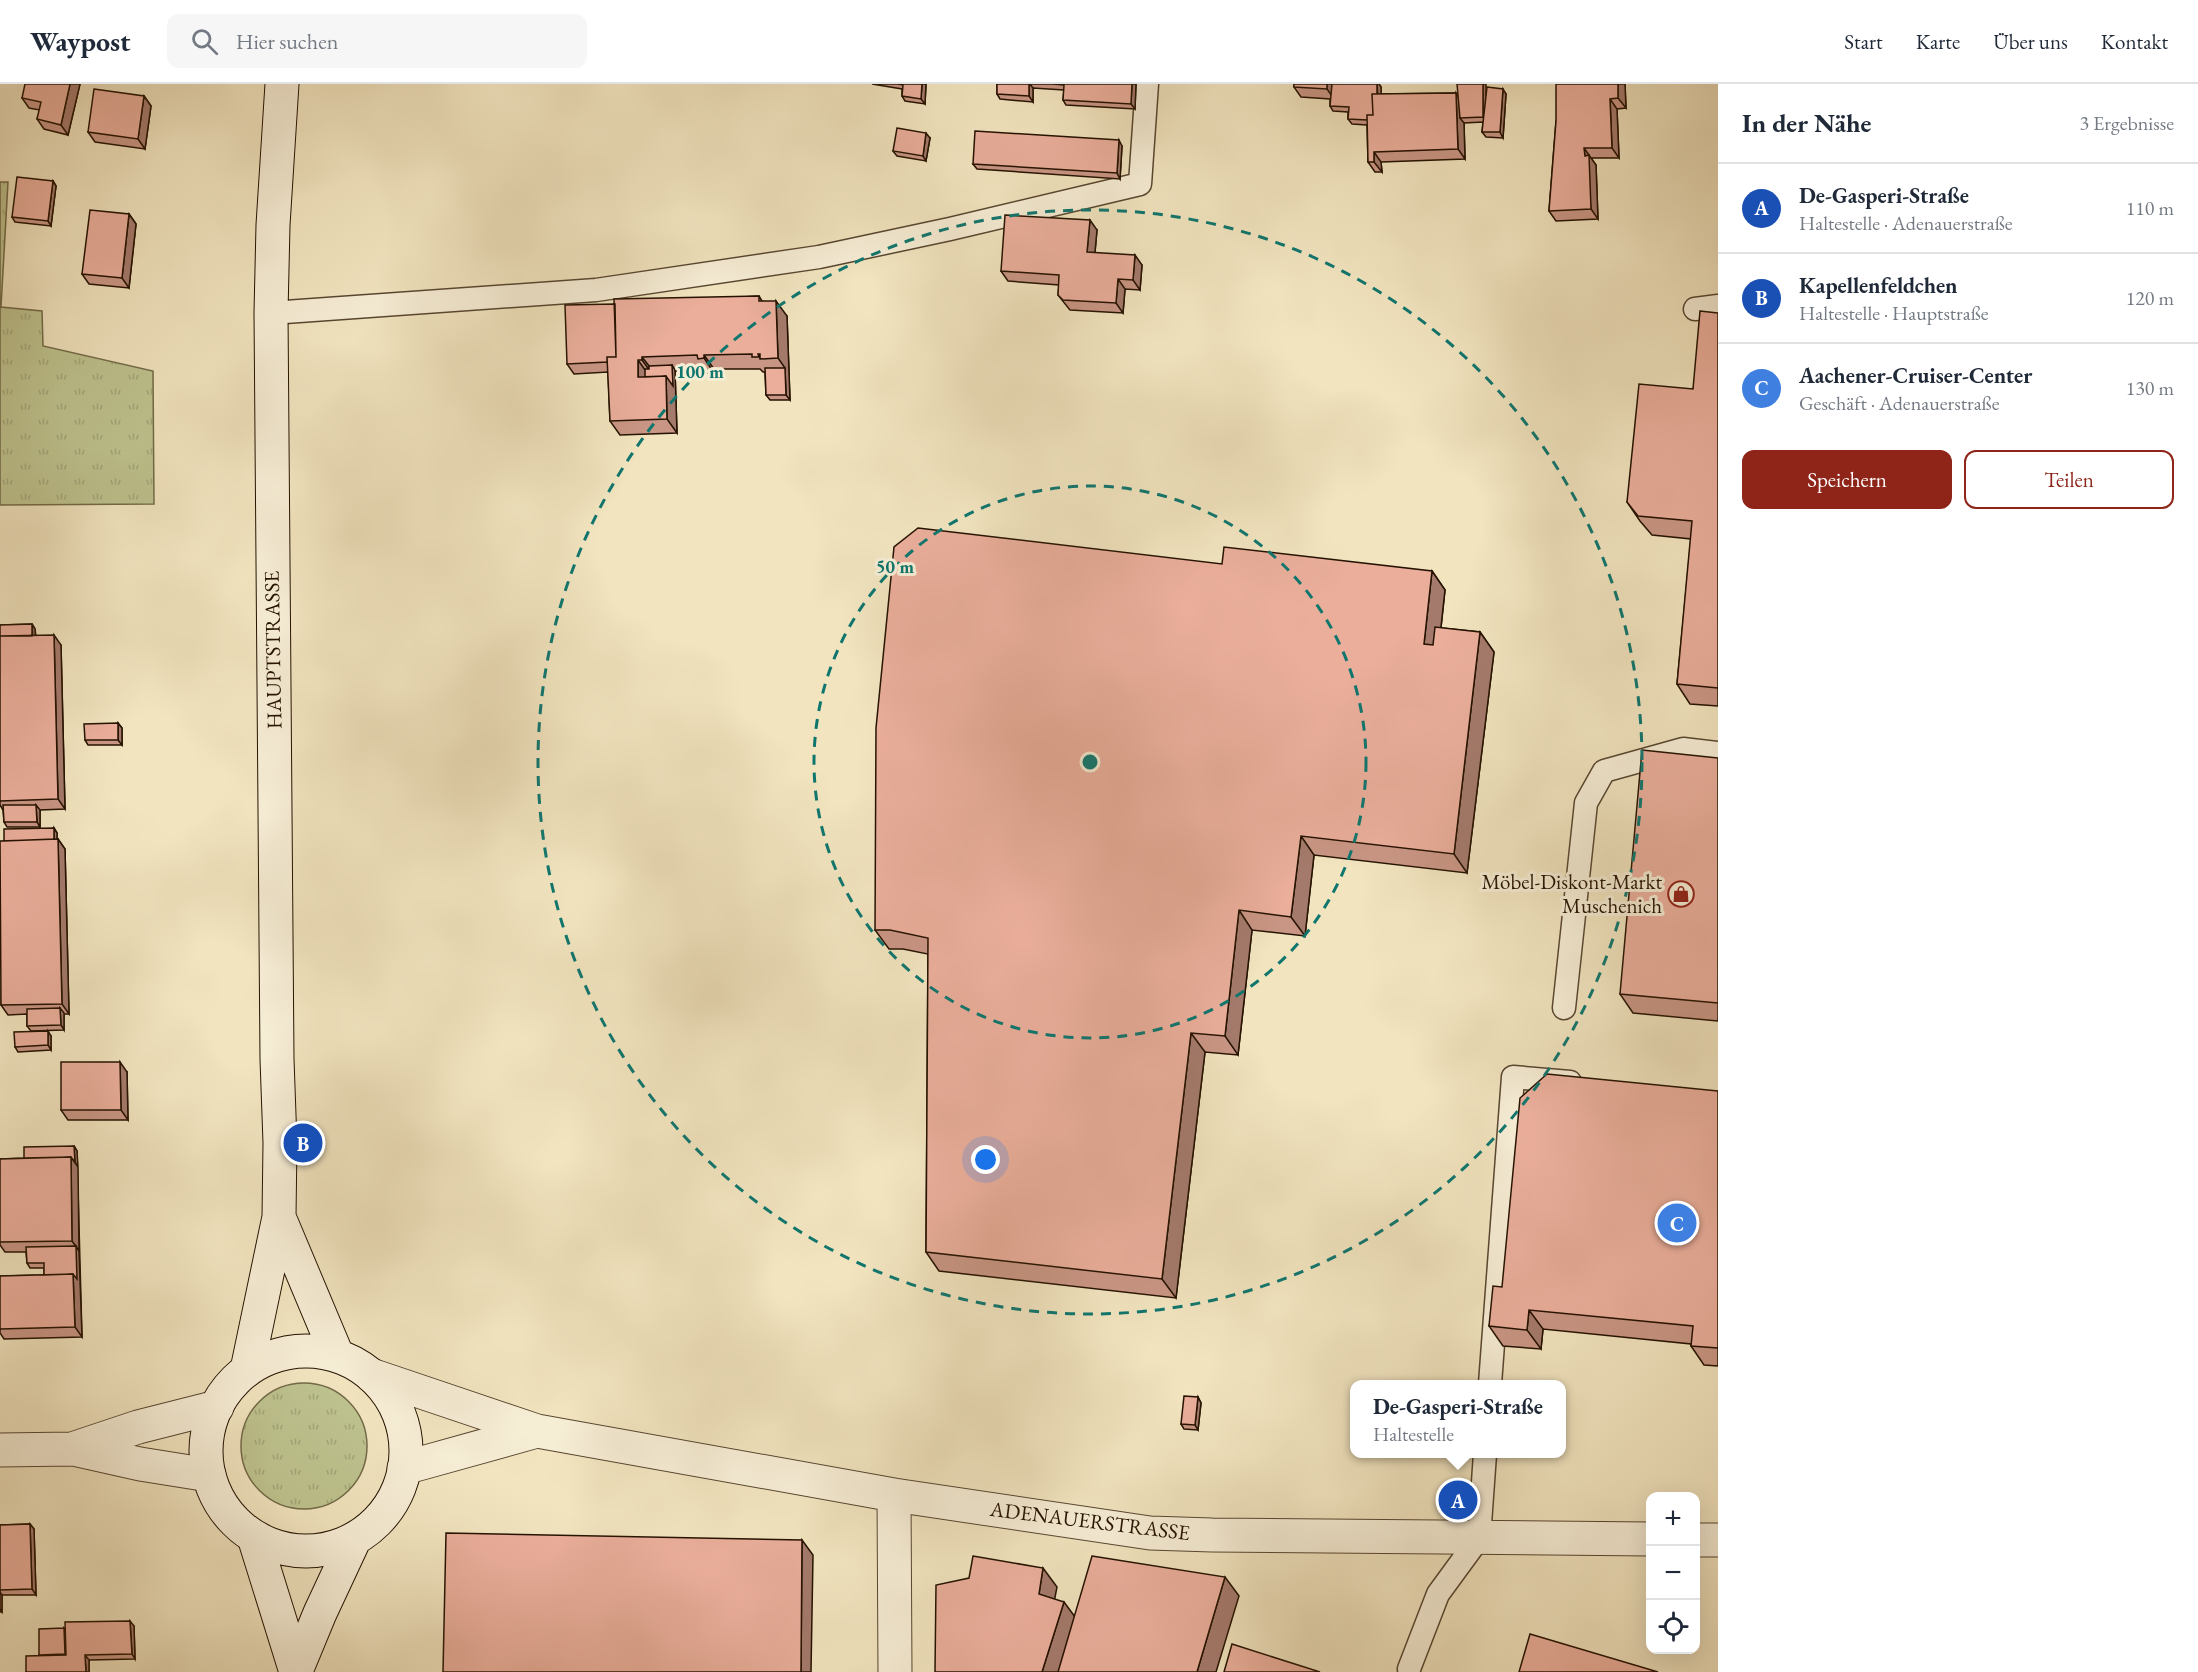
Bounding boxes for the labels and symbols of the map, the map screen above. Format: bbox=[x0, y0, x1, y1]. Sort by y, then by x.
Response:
text: 100 m bbox=[676, 360, 724, 383]
text: 50 m bbox=[876, 555, 914, 578]
street label: HAUPTSTRASSE bbox=[258, 571, 287, 729]
centre of rings bbox=[1080, 752, 1100, 772]
place label: Möbel-Diskont-Markt Muschenich bbox=[1482, 868, 1662, 919]
shop icon: Möbel-Diskont-Markt Muschenich bbox=[1666, 879, 1696, 909]
pin: B bbox=[284, 1120, 322, 1166]
your location bbox=[971, 1145, 1000, 1174]
pin: C bbox=[1658, 1200, 1696, 1246]
pin: A bbox=[1438, 1478, 1478, 1522]
street label: ADENAUERSTRASSE bbox=[988, 1495, 1192, 1546]

